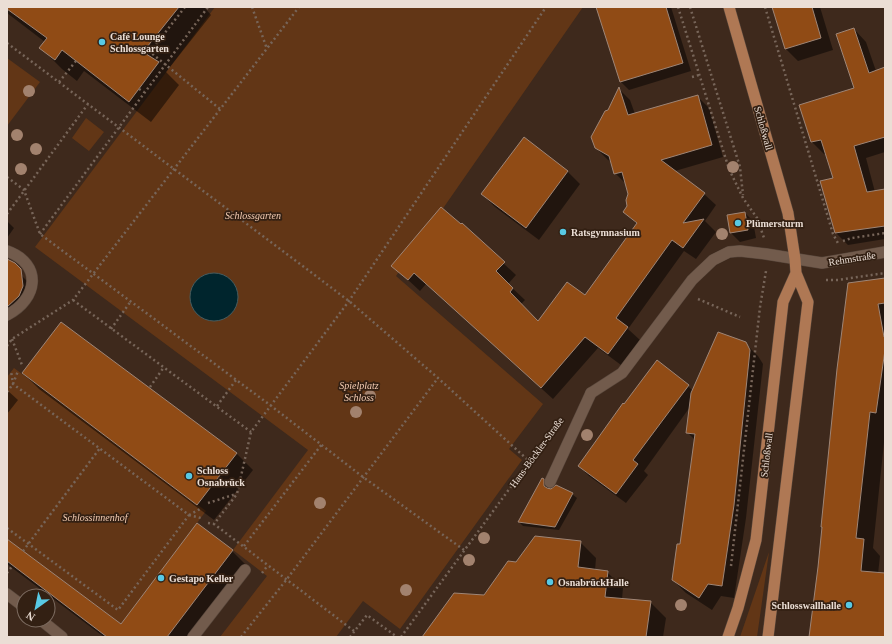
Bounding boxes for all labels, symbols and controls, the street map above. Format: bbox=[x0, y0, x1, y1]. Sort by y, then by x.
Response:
place label: Café Lounge Schlossgarten bbox=[110, 31, 169, 54]
marker: Café Lounge Schlossgarten bbox=[97, 37, 107, 47]
street label: Schloßwall bbox=[752, 105, 775, 151]
park label: Schlossgarten bbox=[225, 210, 281, 221]
marker: Plümersturm bbox=[733, 218, 743, 228]
place label: Plümersturm bbox=[746, 218, 804, 229]
marker: Ratsgymnasium bbox=[558, 227, 568, 237]
place label: Ratsgymnasium bbox=[571, 227, 641, 238]
street label: Rehmstraße bbox=[828, 249, 877, 268]
park label: Spielplatz Schloss bbox=[339, 380, 379, 403]
street label: Hans-Böckler-Straße bbox=[507, 415, 566, 490]
street label: Schloßwall bbox=[758, 432, 775, 478]
place label: Schloss Osnabrück bbox=[197, 465, 245, 488]
marker: Schloss Osnabrück bbox=[184, 471, 194, 481]
park label: Schlossinnenhof bbox=[63, 512, 129, 523]
marker: Gestapo Keller bbox=[156, 573, 166, 583]
place label: Gestapo Keller bbox=[169, 573, 234, 584]
marker: OsnabrückHalle bbox=[545, 577, 555, 587]
place label: OsnabrückHalle bbox=[558, 577, 629, 588]
north arrow bbox=[16, 588, 56, 628]
place label: Schlosswallhalle bbox=[772, 600, 842, 611]
marker: Schlosswallhalle bbox=[844, 600, 854, 610]
text: N bbox=[24, 609, 37, 624]

